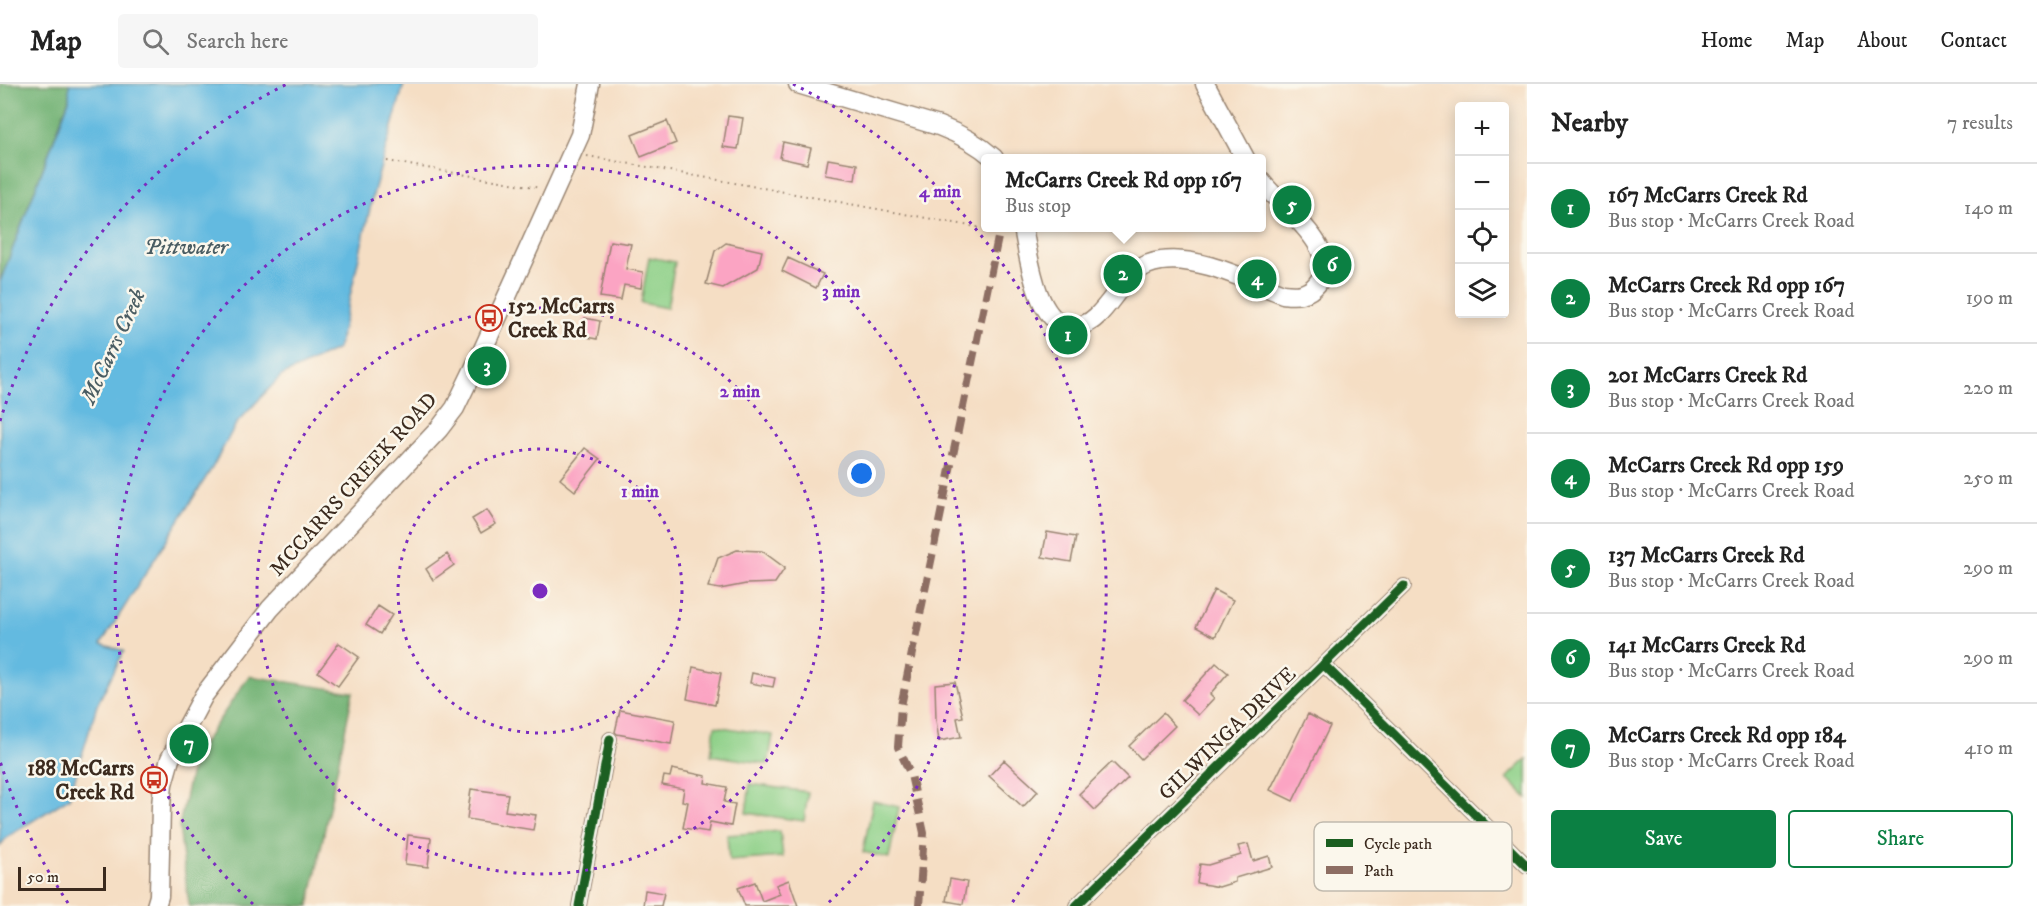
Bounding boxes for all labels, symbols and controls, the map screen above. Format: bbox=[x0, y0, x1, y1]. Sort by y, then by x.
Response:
search box bbox=[118, 14, 538, 68]
text: Map bbox=[30, 24, 82, 59]
icon: search bbox=[139, 25, 172, 58]
text: Search here bbox=[187, 28, 288, 55]
text: Home bbox=[1701, 28, 1753, 54]
text: Map bbox=[1786, 28, 1824, 54]
text: About bbox=[1857, 28, 1908, 54]
text: Contact bbox=[1941, 28, 2007, 54]
map controls bbox=[1455, 102, 1509, 318]
button: + bbox=[1455, 102, 1509, 156]
text: Nearby bbox=[1551, 107, 1628, 140]
text: 7 results bbox=[1947, 111, 2013, 136]
popup bbox=[981, 154, 1266, 232]
button: − bbox=[1455, 156, 1509, 210]
text: McCarrs Creek Rd opp 167 bbox=[1005, 167, 1242, 194]
text: 4 min bbox=[918, 181, 961, 203]
pin: 5 bbox=[1272, 182, 1312, 228]
text: 167 McCarrs Creek Rd bbox=[1608, 182, 1808, 209]
text: Bus stop bbox=[1005, 194, 1071, 219]
text: 1 bbox=[1567, 196, 1574, 221]
text: 140 m bbox=[1964, 196, 2013, 221]
text: Bus stop · McCarrs Creek Road bbox=[1608, 209, 1855, 234]
button: locate bbox=[1455, 210, 1509, 264]
water label: Pittwater bbox=[144, 234, 230, 261]
pin: 6 bbox=[1312, 242, 1352, 288]
pin: 2 bbox=[1104, 252, 1142, 297]
pin: 4 bbox=[1238, 256, 1276, 302]
button: layers bbox=[1455, 264, 1509, 318]
text: McCarrs Creek Rd opp 167 bbox=[1608, 272, 1845, 299]
text: 3 min bbox=[822, 281, 861, 303]
water label: McCarrs Creek bbox=[74, 284, 152, 410]
text: 2 bbox=[1566, 286, 1575, 311]
text: 190 m bbox=[1966, 286, 2013, 311]
place label: 152 McCarrs Creek Rd bbox=[508, 294, 614, 344]
text: Bus stop · McCarrs Creek Road bbox=[1608, 299, 1855, 324]
bus stop icon: 152 McCarrs Creek Rd bbox=[474, 303, 504, 333]
pin: 1 bbox=[1048, 312, 1088, 358]
pin: 3 bbox=[468, 344, 506, 388]
text: 201 McCarrs Creek Rd bbox=[1608, 362, 1807, 389]
text: 3 bbox=[1567, 376, 1574, 401]
text: 220 m bbox=[1963, 376, 2013, 401]
text: 2 min bbox=[720, 381, 761, 403]
street label: MCCARRS CREEK ROAD bbox=[264, 387, 443, 582]
text: Bus stop · McCarrs Creek Road bbox=[1608, 389, 1855, 414]
text: McCarrs Creek Rd opp 159 bbox=[1608, 452, 1844, 479]
your location bbox=[847, 459, 876, 488]
text: 4 bbox=[1565, 466, 1576, 491]
text: 250 m bbox=[1963, 466, 2013, 491]
text: Bus stop · McCarrs Creek Road bbox=[1608, 479, 1855, 504]
text: 1 min bbox=[621, 481, 660, 503]
text: 137 McCarrs Creek Rd bbox=[1608, 542, 1804, 569]
text: 5 bbox=[1566, 556, 1575, 581]
text: 290 m bbox=[1963, 556, 2013, 581]
text: Bus stop · McCarrs Creek Road bbox=[1608, 569, 1855, 594]
centre of rings bbox=[530, 581, 550, 601]
text: 141 McCarrs Creek Rd bbox=[1608, 632, 1805, 659]
text: 6 bbox=[1565, 646, 1576, 671]
text: 290 m bbox=[1963, 646, 2013, 671]
text: Bus stop · McCarrs Creek Road bbox=[1608, 659, 1855, 684]
street label: GILWINGA DRIVE bbox=[1154, 661, 1302, 806]
pin: 7 bbox=[170, 722, 208, 766]
text: McCarrs Creek Rd opp 184 bbox=[1608, 722, 1846, 749]
text: 7 bbox=[1565, 736, 1576, 761]
text: 410 m bbox=[1964, 736, 2013, 761]
text: Bus stop · McCarrs Creek Road bbox=[1608, 749, 1855, 774]
place label: 188 McCarrs Creek Rd bbox=[27, 756, 135, 806]
bus stop icon: 188 McCarrs Creek Rd bbox=[139, 765, 169, 795]
button: Save bbox=[1551, 810, 1776, 868]
button: Share bbox=[1788, 810, 2013, 868]
legend bbox=[1314, 822, 1512, 891]
text: Cycle path bbox=[1364, 834, 1433, 854]
text: Path bbox=[1364, 861, 1394, 881]
scale bar bbox=[18, 864, 106, 892]
text: 50 m bbox=[27, 867, 59, 887]

